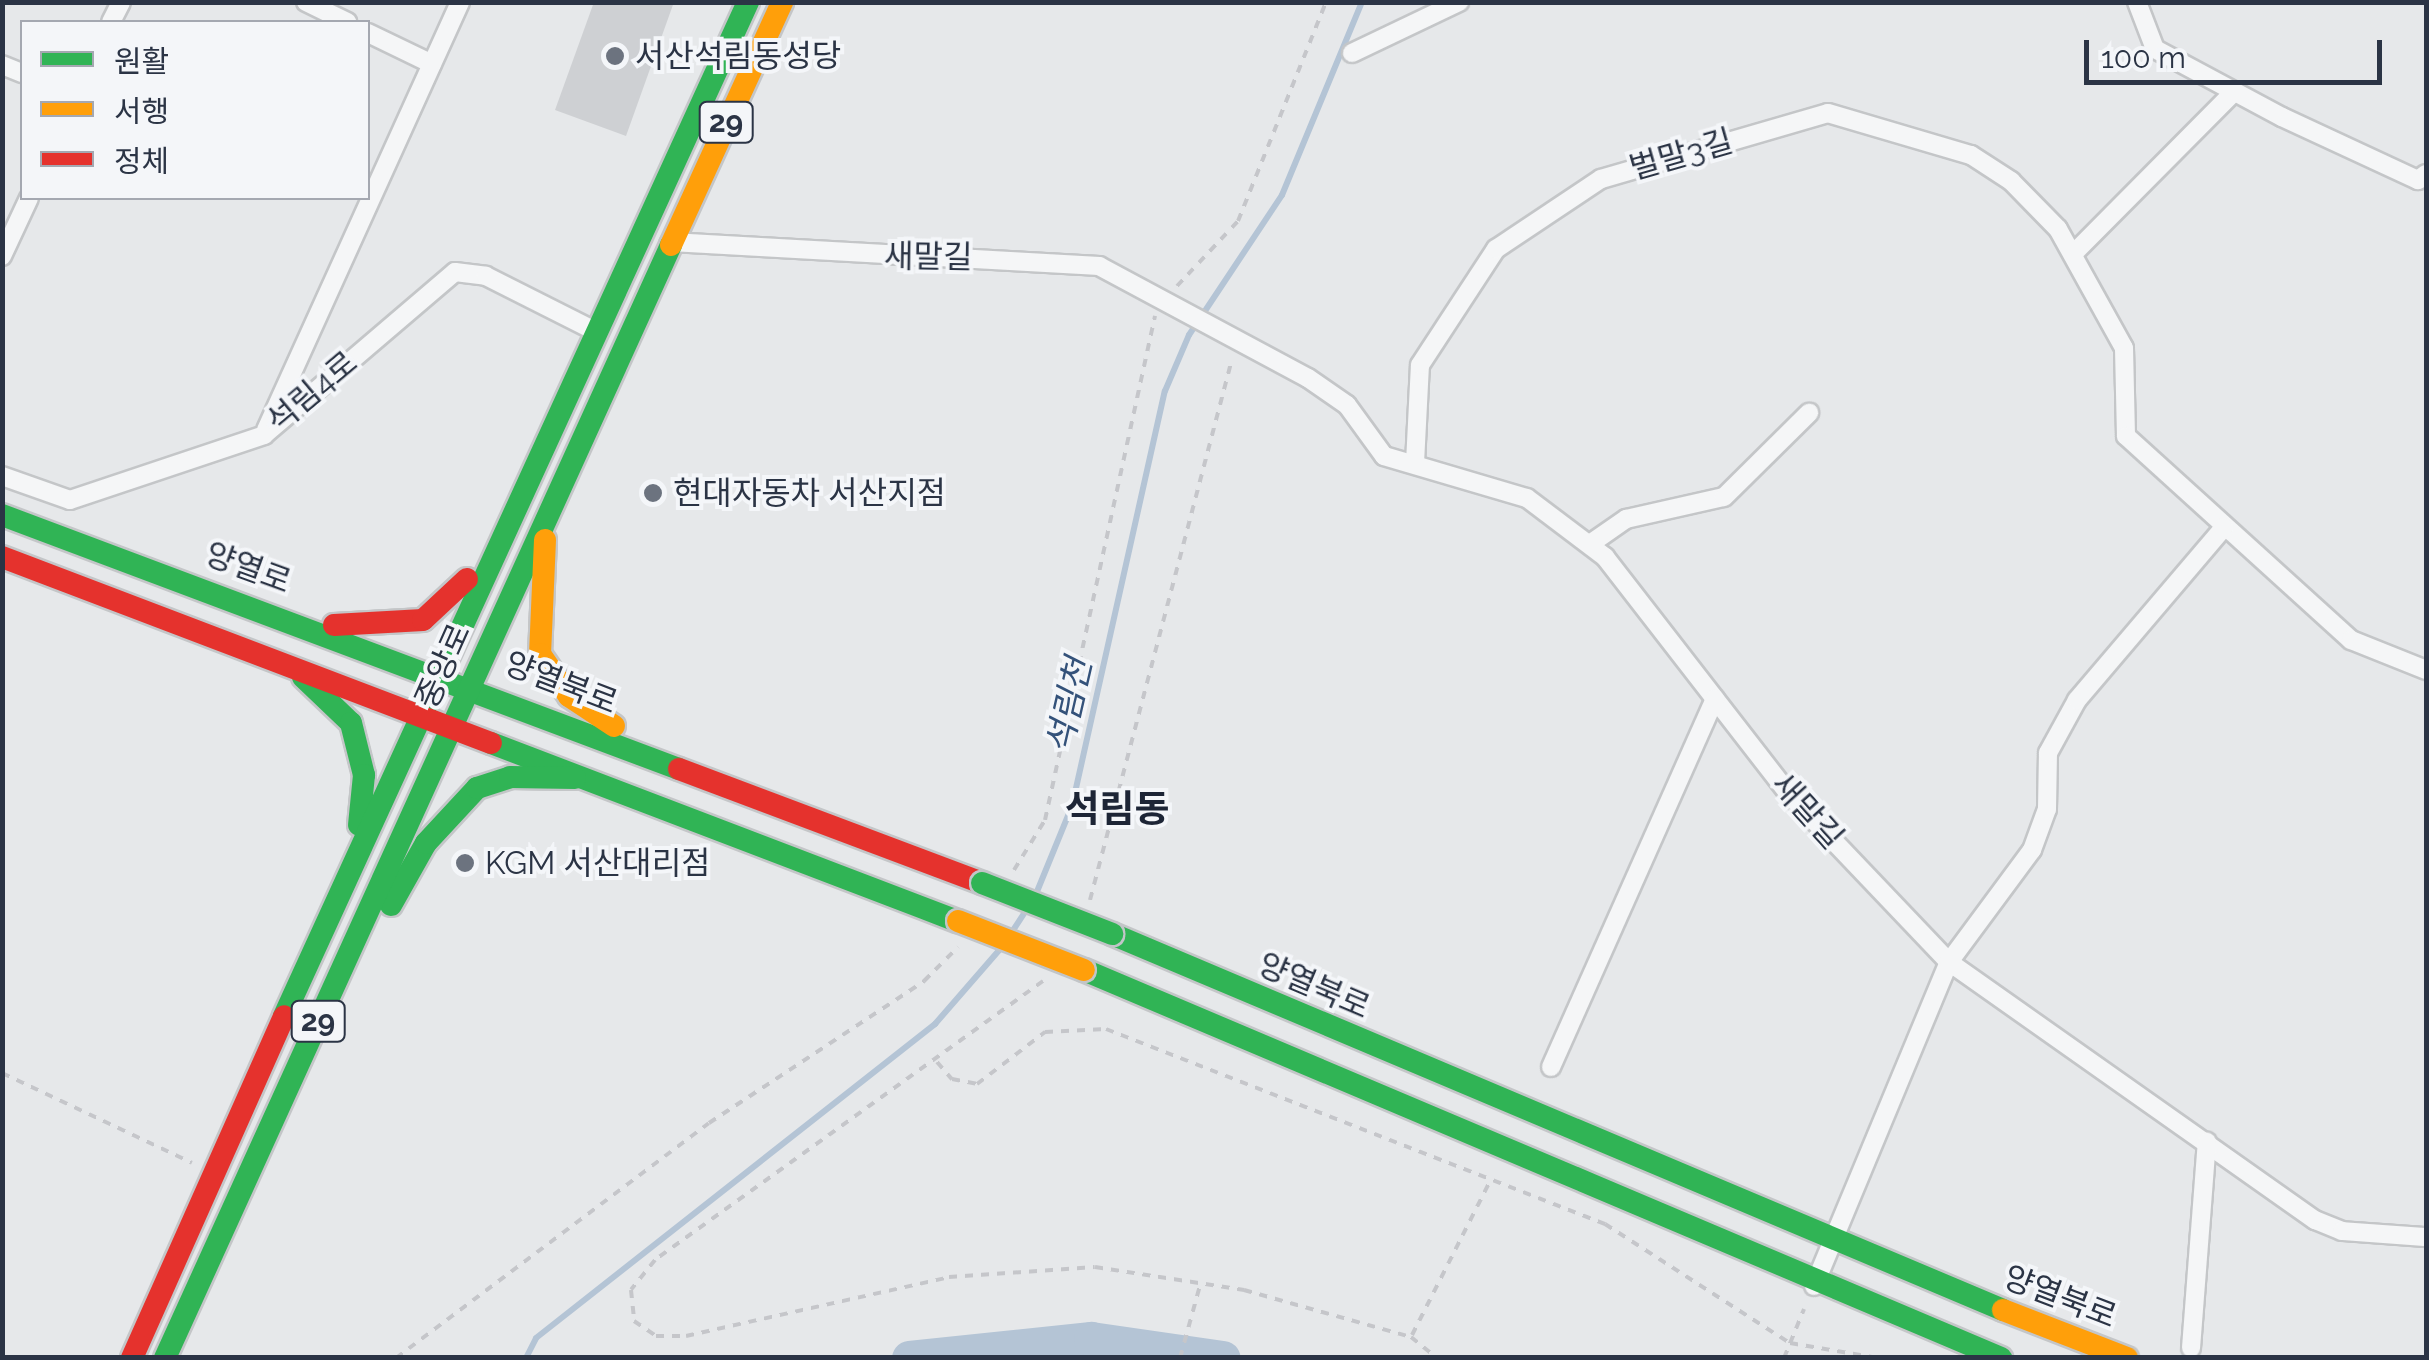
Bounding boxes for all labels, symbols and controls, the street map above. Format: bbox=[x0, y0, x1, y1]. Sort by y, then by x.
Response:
legend bbox=[20, 20, 370, 200]
scale bar bbox=[2089, 20, 2386, 82]
place label: 서산석림동성당 bbox=[635, 37, 841, 75]
text: 100 m bbox=[2101, 40, 2186, 75]
text: 원활 bbox=[114, 44, 169, 79]
marker: 서산석림동성당 bbox=[604, 45, 626, 67]
text: 서행 bbox=[114, 94, 169, 129]
road number: 29 bbox=[698, 97, 754, 147]
street label: 벌말3길 bbox=[1625, 122, 1737, 188]
text: 정체 bbox=[114, 144, 169, 179]
street label: 새말길 bbox=[884, 237, 972, 277]
street label: 석림4로 bbox=[259, 343, 365, 441]
place label: 현대자동차 서산지점 bbox=[673, 474, 946, 512]
marker: 현대자동차 서산지점 bbox=[642, 482, 664, 504]
street label: 양열로 bbox=[200, 535, 296, 601]
street label: 중앙로 bbox=[407, 618, 479, 714]
street label: 양열북로 bbox=[499, 644, 623, 722]
water label: 석림천 bbox=[1038, 654, 1100, 758]
street label: 새말길 bbox=[1763, 765, 1851, 857]
district label: 석림동 bbox=[1065, 786, 1169, 832]
place label: KGM 서산대리점 bbox=[485, 844, 711, 882]
marker: KGM 서산대리점 bbox=[454, 852, 476, 874]
street label: 양열북로 bbox=[1252, 945, 1376, 1027]
road number: 29 bbox=[290, 996, 346, 1046]
street label: 양열북로 bbox=[1998, 1258, 2122, 1336]

